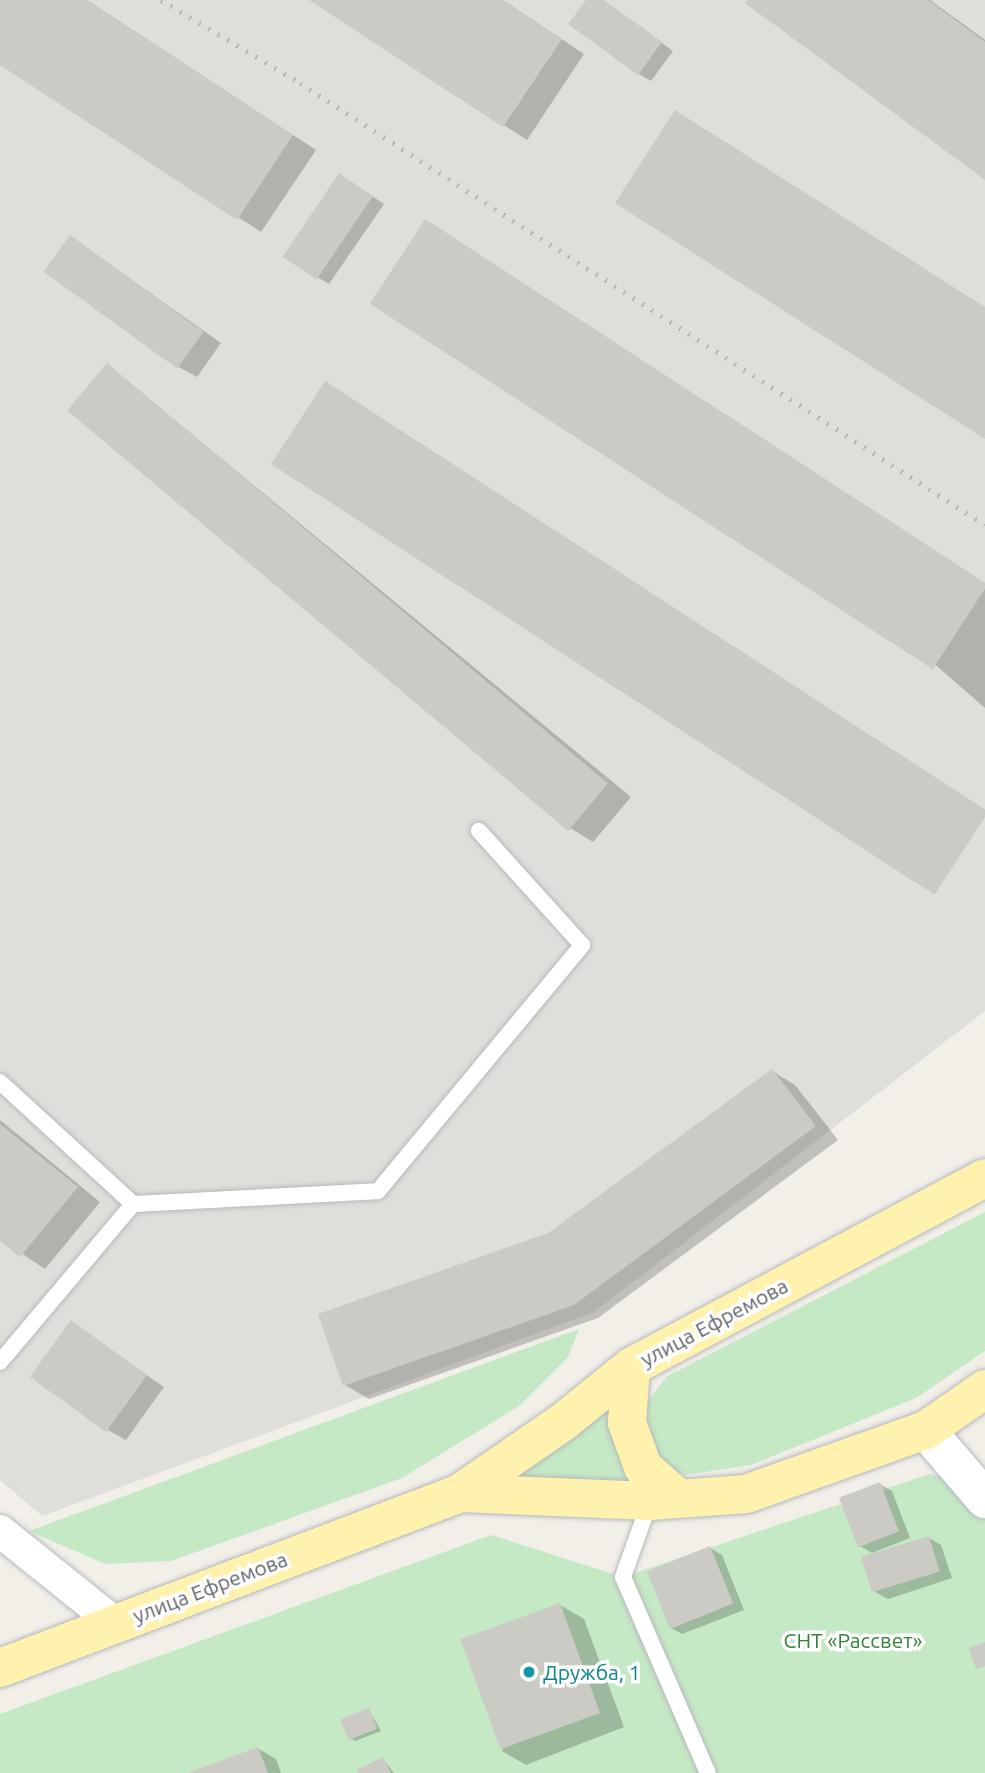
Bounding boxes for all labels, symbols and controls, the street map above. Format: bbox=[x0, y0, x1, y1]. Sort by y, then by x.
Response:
street label: улица Ефремова bbox=[636, 1272, 792, 1372]
street label: улица Ефремова bbox=[129, 1546, 291, 1628]
park label: СНТ «Рассвет» bbox=[784, 1627, 922, 1653]
place label: Дружба, 1 bbox=[543, 1659, 641, 1685]
marker: Дружба, 1 bbox=[521, 1664, 537, 1680]

